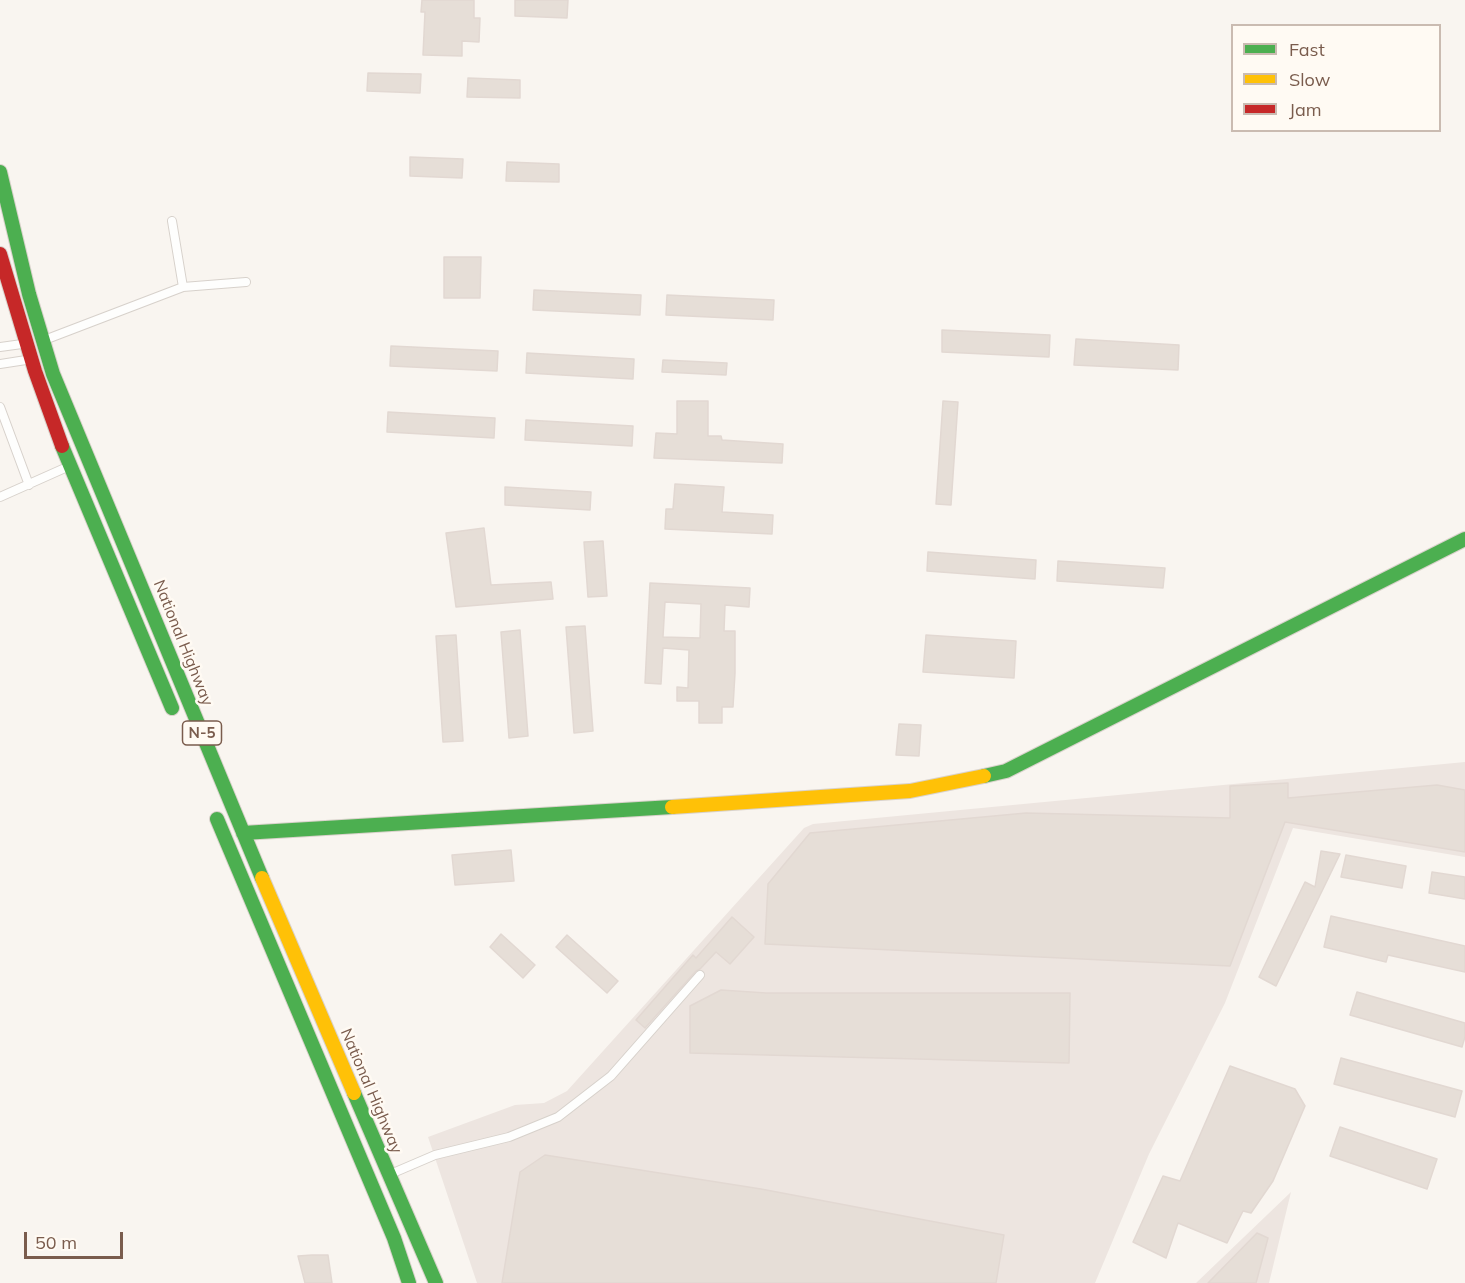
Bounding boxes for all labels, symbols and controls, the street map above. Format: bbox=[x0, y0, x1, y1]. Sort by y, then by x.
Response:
legend bbox=[1231, 24, 1441, 132]
text: Fast bbox=[1289, 38, 1325, 61]
text: Slow bbox=[1289, 68, 1330, 91]
text: Jam bbox=[1289, 98, 1322, 121]
street label: National Highway bbox=[149, 577, 217, 709]
road number: N-5 bbox=[182, 721, 222, 745]
street label: National Highway bbox=[336, 1026, 406, 1156]
scale bar bbox=[27, 1220, 126, 1258]
text: 50 m bbox=[35, 1231, 77, 1254]

